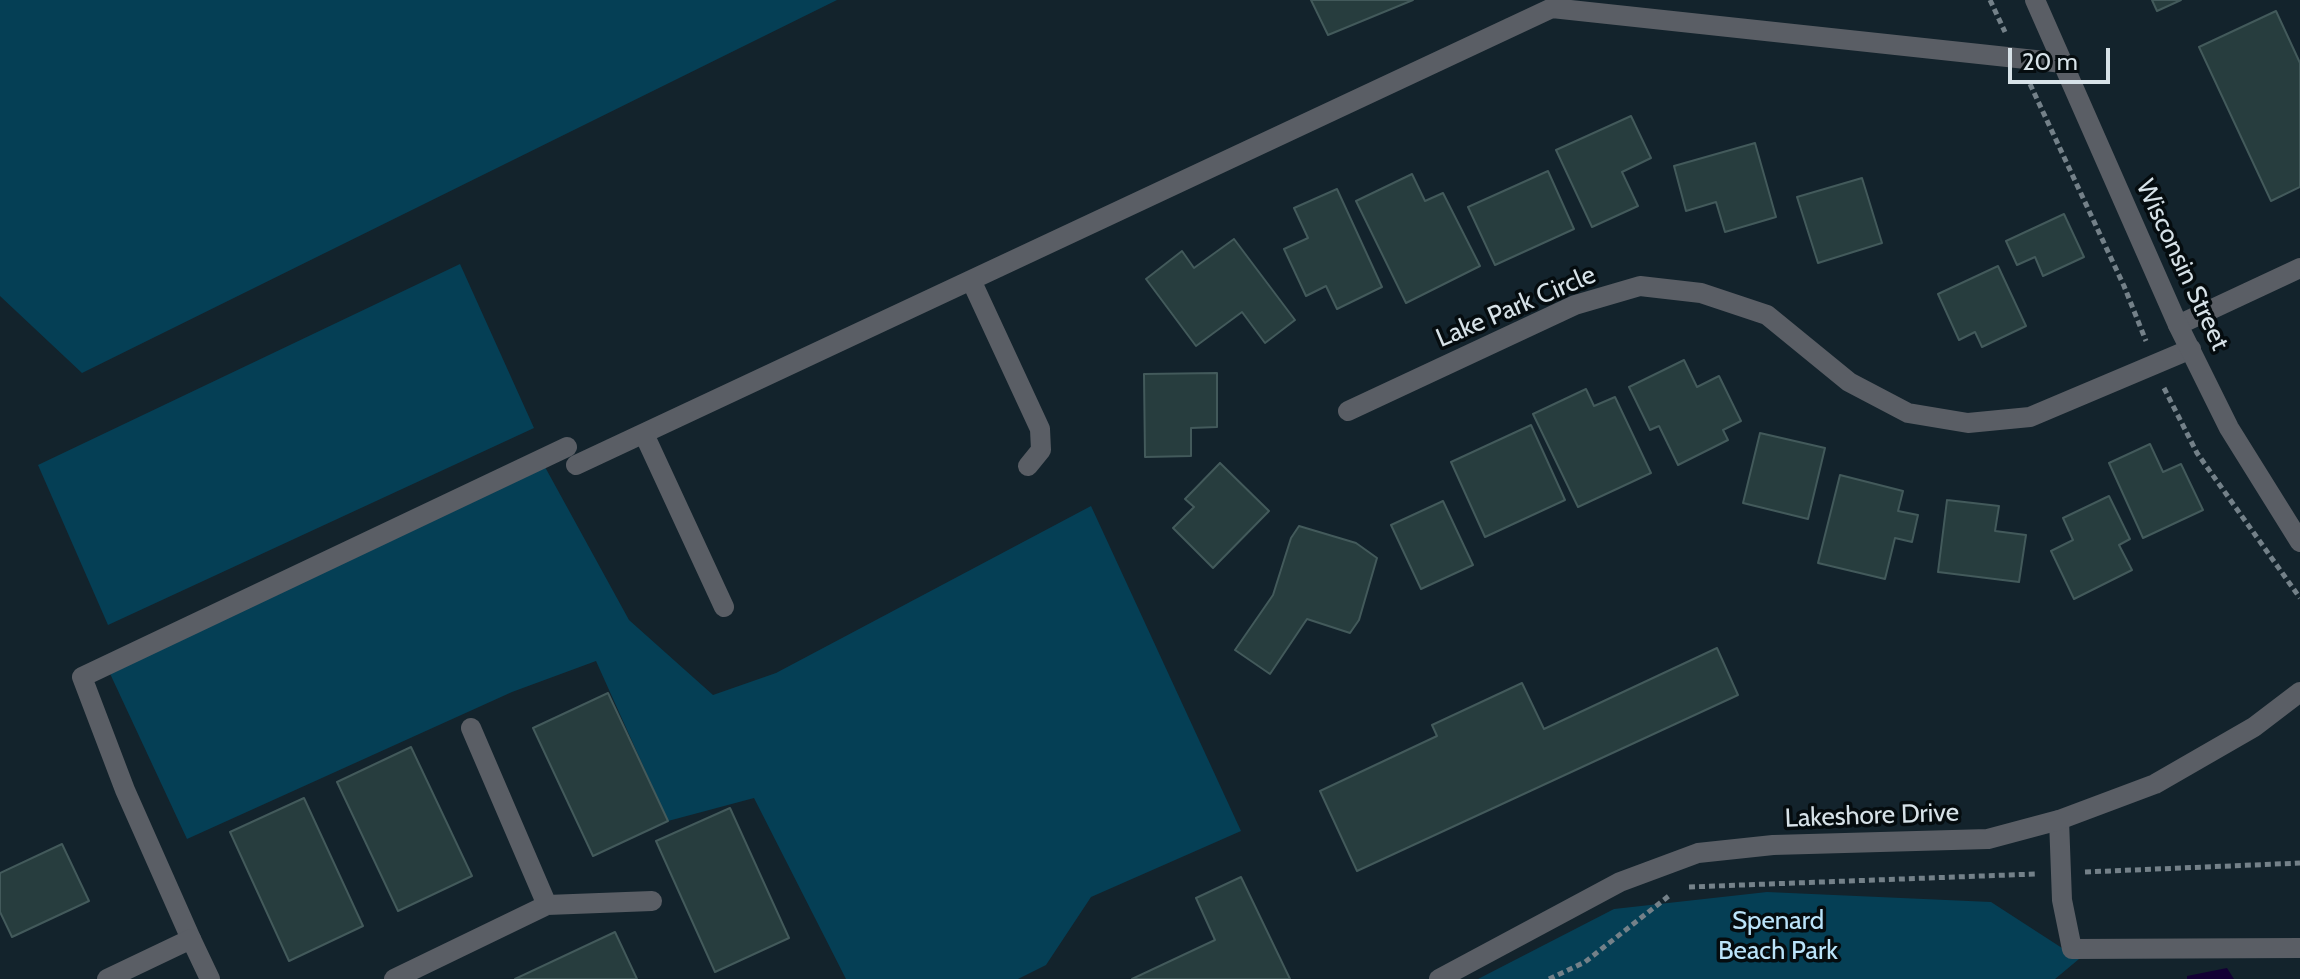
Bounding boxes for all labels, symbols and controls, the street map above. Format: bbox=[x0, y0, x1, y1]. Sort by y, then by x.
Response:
scale bar bbox=[2012, 32, 2114, 82]
text: 20 m bbox=[2022, 47, 2078, 76]
street label: Wisconsin Street bbox=[2129, 175, 2235, 355]
street label: Lake Park Circle bbox=[1432, 259, 1600, 355]
street label: Lakeshore Drive bbox=[1784, 797, 1960, 835]
park label: Spenard Beach Park bbox=[1718, 905, 1838, 966]

